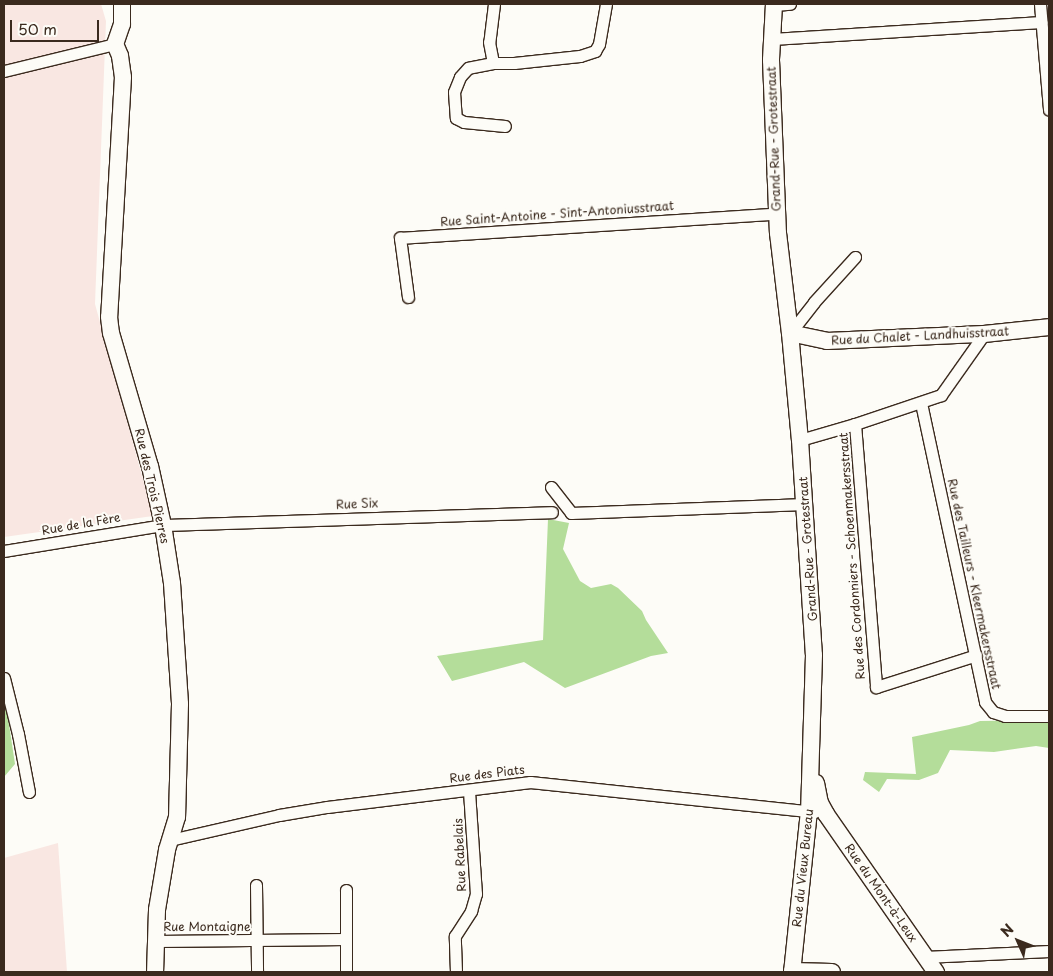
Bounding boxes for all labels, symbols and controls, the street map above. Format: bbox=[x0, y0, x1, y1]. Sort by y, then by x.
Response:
scale bar bbox=[12, 10, 101, 42]
text: 50 m bbox=[18, 17, 57, 40]
street label: Grand-Rue - Grotestraat bbox=[764, 66, 784, 212]
street label: Rue Saint-Antoine - Sint-Antoniusstraat bbox=[439, 199, 675, 229]
street label: Rue du Chalet - Landhuisstraat bbox=[829, 324, 1011, 348]
street label: Rue des Trois Pierres bbox=[131, 426, 173, 546]
street label: Rue des Cordonniers - Schoenmakersstraat bbox=[836, 431, 868, 681]
street label: Grand-Rue - Grotestraat bbox=[796, 476, 820, 622]
street label: Rue des Tailleurs - Kleermakersstraat bbox=[944, 476, 1004, 692]
street label: Rue Six bbox=[335, 496, 379, 512]
street label: Rue de la Fère bbox=[39, 510, 123, 538]
street label: Rue des Piats bbox=[448, 762, 526, 786]
street label: Rue du Vieux Bureau bbox=[790, 807, 816, 929]
street label: Rue Rabelais bbox=[451, 818, 469, 892]
street label: Rue du Mont-à-Leux bbox=[841, 840, 921, 946]
north arrow bbox=[993, 916, 1043, 966]
text: N bbox=[995, 919, 1018, 942]
street label: Rue Montaigne bbox=[163, 920, 251, 934]

